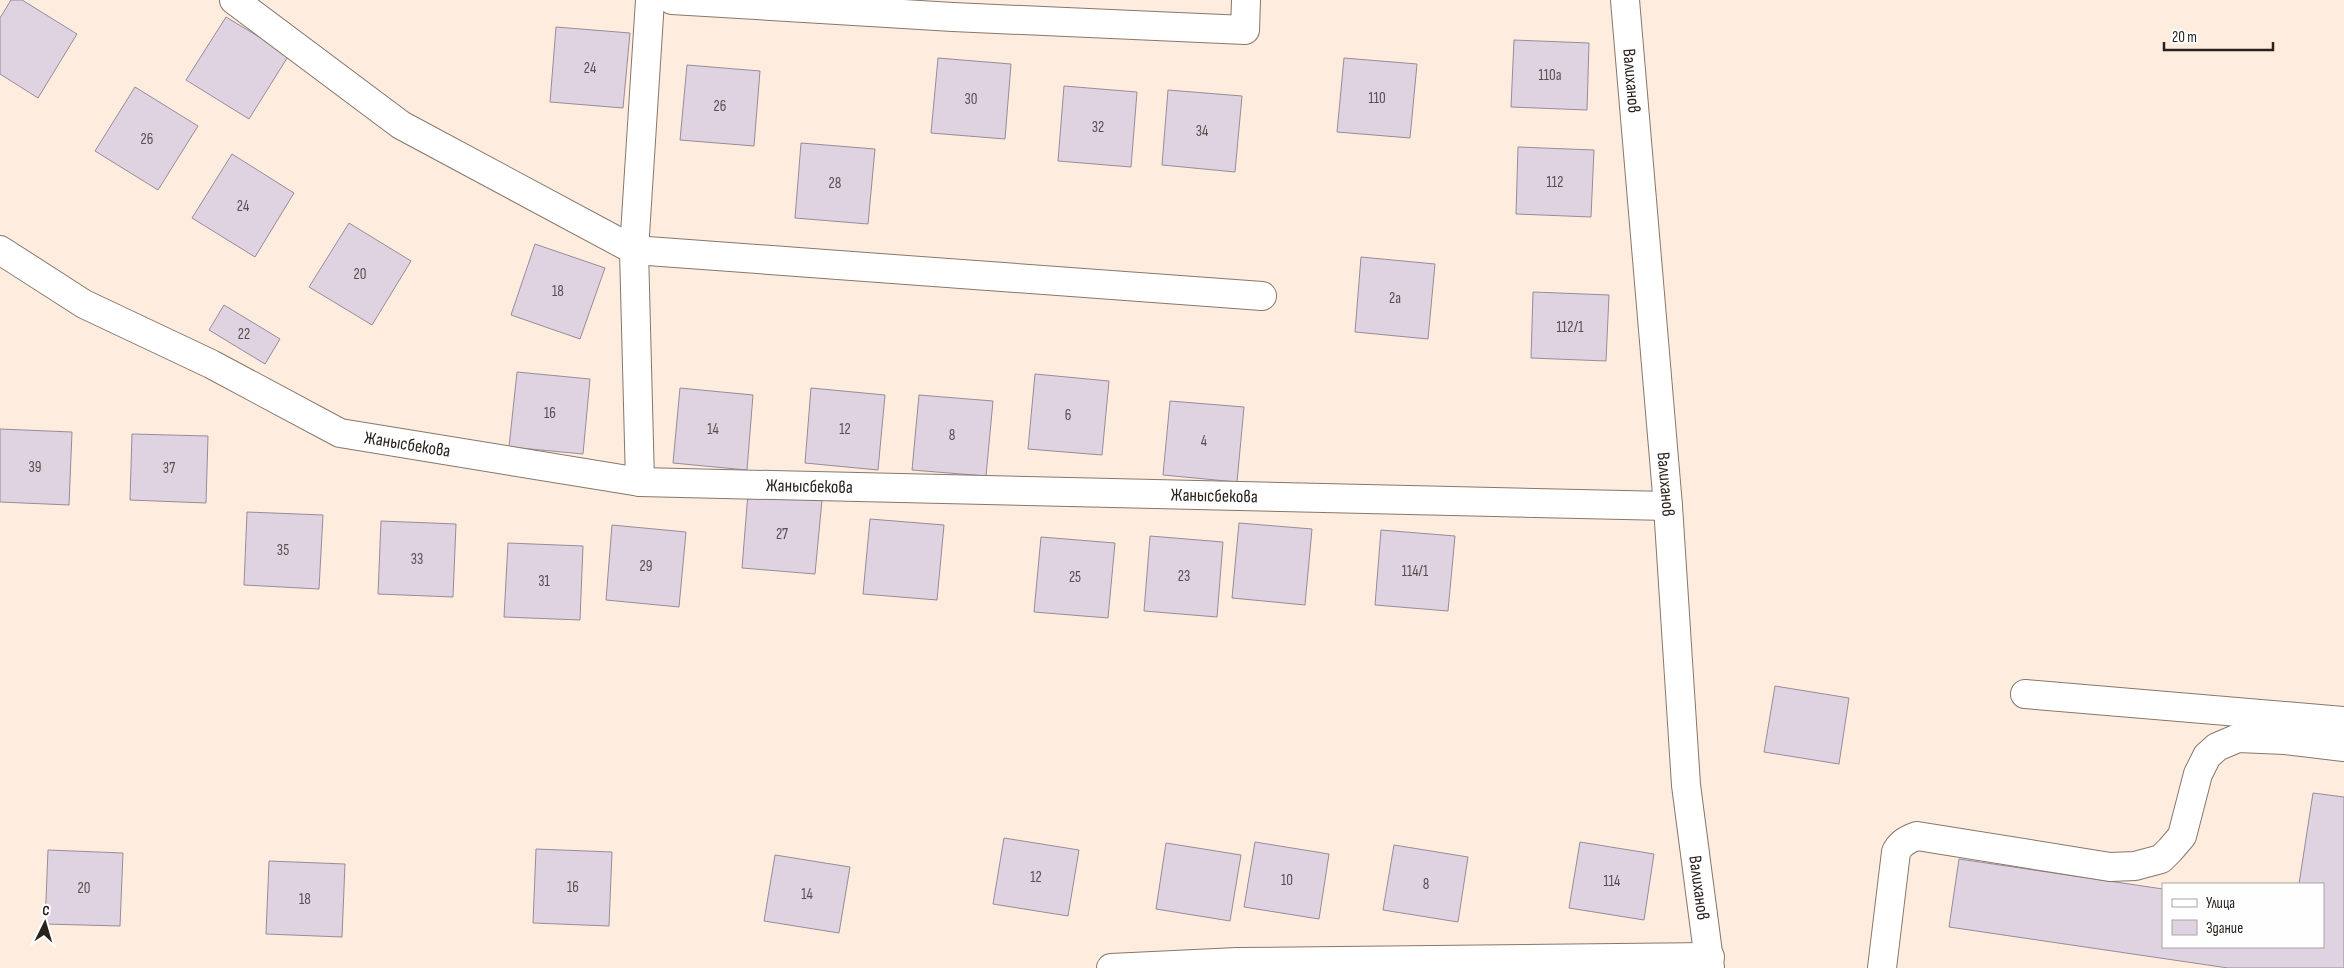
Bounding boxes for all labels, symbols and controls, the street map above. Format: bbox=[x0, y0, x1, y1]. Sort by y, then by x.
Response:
scale bar bbox=[2164, 20, 2273, 52]
text: 20 m bbox=[2172, 28, 2197, 47]
street label: Валиханов bbox=[1619, 48, 1645, 114]
house number: 24 bbox=[584, 59, 596, 78]
house number: 110а bbox=[1539, 66, 1562, 85]
house number: 110 bbox=[1368, 89, 1386, 108]
house number: 30 bbox=[965, 90, 977, 109]
house number: 26 bbox=[714, 97, 726, 116]
house number: 32 bbox=[1092, 118, 1104, 137]
house number: 34 bbox=[1196, 122, 1208, 141]
house number: 26 bbox=[141, 130, 153, 149]
house number: 112 bbox=[1547, 173, 1563, 192]
house number: 28 bbox=[829, 174, 841, 193]
house number: 24 bbox=[237, 197, 249, 216]
house number: 20 bbox=[354, 265, 366, 284]
house number: 18 bbox=[552, 282, 564, 301]
house number: 2а bbox=[1389, 289, 1401, 308]
house number: 112/1 bbox=[1557, 318, 1584, 337]
house number: 22 bbox=[238, 325, 250, 344]
house number: 16 bbox=[544, 404, 556, 423]
house number: 6 bbox=[1065, 406, 1071, 425]
house number: 14 bbox=[707, 420, 719, 439]
house number: 12 bbox=[839, 420, 851, 439]
house number: 8 bbox=[949, 426, 955, 445]
street label: Жанысбекова bbox=[363, 427, 452, 461]
house number: 4 bbox=[1201, 432, 1207, 451]
street label: Валиханов bbox=[1653, 451, 1679, 517]
house number: 39 bbox=[29, 458, 41, 477]
house number: 37 bbox=[163, 459, 175, 478]
street label: Жанысбекова bbox=[766, 474, 853, 497]
street label: Жанысбекова bbox=[1171, 484, 1258, 507]
house number: 27 bbox=[776, 525, 788, 544]
house number: 35 bbox=[277, 541, 289, 560]
house number: 33 bbox=[411, 550, 423, 569]
house number: 29 bbox=[640, 557, 652, 576]
house number: 114/1 bbox=[1402, 562, 1429, 581]
house number: 23 bbox=[1178, 567, 1190, 586]
house number: 25 bbox=[1069, 568, 1081, 587]
house number: 31 bbox=[538, 572, 551, 591]
street label: Валиханов bbox=[1685, 854, 1714, 921]
house number: 12 bbox=[1030, 868, 1042, 887]
house number: 10 bbox=[1281, 871, 1293, 890]
house number: 114 bbox=[1604, 872, 1620, 891]
house number: 8 bbox=[1423, 875, 1429, 894]
house number: 16 bbox=[567, 878, 579, 897]
house number: 20 bbox=[78, 879, 90, 898]
legend bbox=[2162, 883, 2324, 948]
house number: 14 bbox=[801, 885, 813, 904]
house number: 18 bbox=[299, 890, 311, 909]
text: Улица bbox=[2206, 894, 2235, 913]
north arrow bbox=[20, 898, 70, 948]
text: С bbox=[42, 902, 50, 919]
text: Здание bbox=[2206, 919, 2243, 938]

